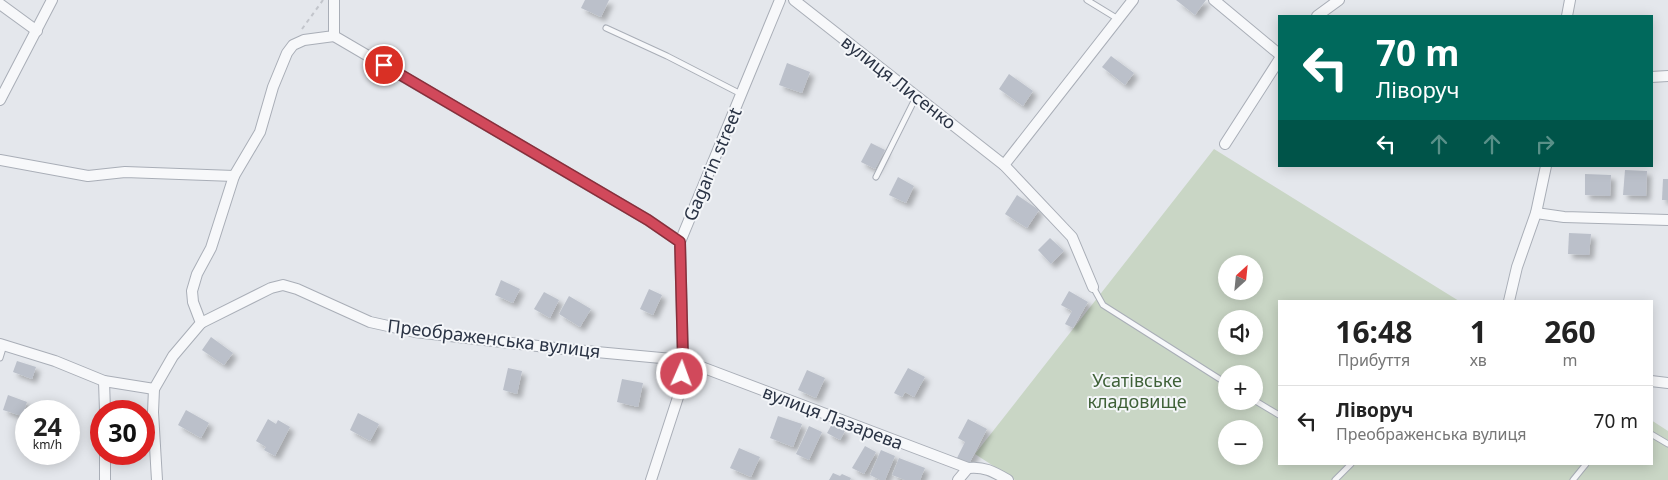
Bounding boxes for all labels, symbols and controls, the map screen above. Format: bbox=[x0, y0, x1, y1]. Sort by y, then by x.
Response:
text: 70 m bbox=[1376, 29, 1459, 76]
street label: вулиця Лисенко bbox=[837, 30, 961, 134]
icon: left bbox=[1293, 35, 1358, 100]
pin bbox=[363, 44, 405, 86]
icon: arrive bbox=[370, 51, 398, 79]
text: Ліворуч bbox=[1376, 74, 1459, 104]
street label: Gagarin street bbox=[677, 103, 747, 224]
icon: left bbox=[1372, 130, 1400, 158]
icon: ahead bbox=[1425, 130, 1453, 158]
icon: ahead bbox=[1478, 130, 1506, 158]
icon: right bbox=[1531, 130, 1559, 158]
north arrow bbox=[1218, 255, 1262, 300]
map controls bbox=[1218, 255, 1263, 465]
button: sound bbox=[1218, 310, 1263, 355]
text: 16:48 bbox=[1335, 311, 1412, 352]
text: 1 bbox=[1470, 311, 1487, 352]
text: 260 bbox=[1544, 311, 1596, 352]
street label: Преображенська вулиця bbox=[386, 313, 602, 363]
position arrow bbox=[655, 347, 707, 399]
text: Прибуття bbox=[1337, 349, 1410, 371]
text: хв bbox=[1470, 349, 1487, 371]
text: m bbox=[1562, 349, 1577, 371]
button: + bbox=[1218, 365, 1263, 410]
park label: Усатівське кладовище bbox=[1087, 368, 1187, 413]
street label: вулиця Лазарева bbox=[759, 379, 907, 455]
text: Ліворуч bbox=[1336, 397, 1413, 423]
speed limit sign: 30 bbox=[90, 400, 155, 465]
icon: left bbox=[1293, 407, 1321, 435]
text: 70 m bbox=[1594, 408, 1638, 434]
text: 24 bbox=[33, 409, 62, 443]
button: − bbox=[1218, 420, 1263, 465]
text: Преображенська вулиця bbox=[1336, 423, 1527, 445]
text: km/h bbox=[33, 436, 62, 453]

